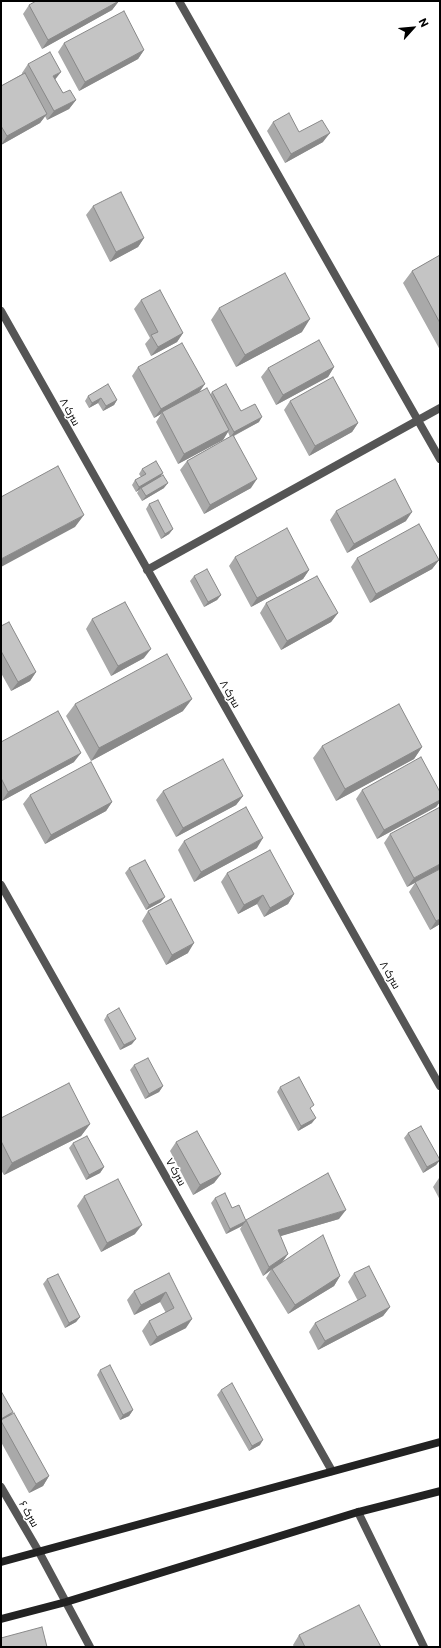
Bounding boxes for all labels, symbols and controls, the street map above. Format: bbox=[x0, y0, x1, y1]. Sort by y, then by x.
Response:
north arrow bbox=[393, 8, 433, 48]
text: N bbox=[416, 16, 432, 29]
street label: سرک ۸ bbox=[57, 396, 83, 428]
street label: سرک ۸ bbox=[217, 678, 243, 710]
street label: سرک ۸ bbox=[377, 959, 403, 991]
street label: سرک ۷ bbox=[163, 1156, 189, 1188]
street label: سرک ۶ bbox=[16, 1498, 42, 1530]

